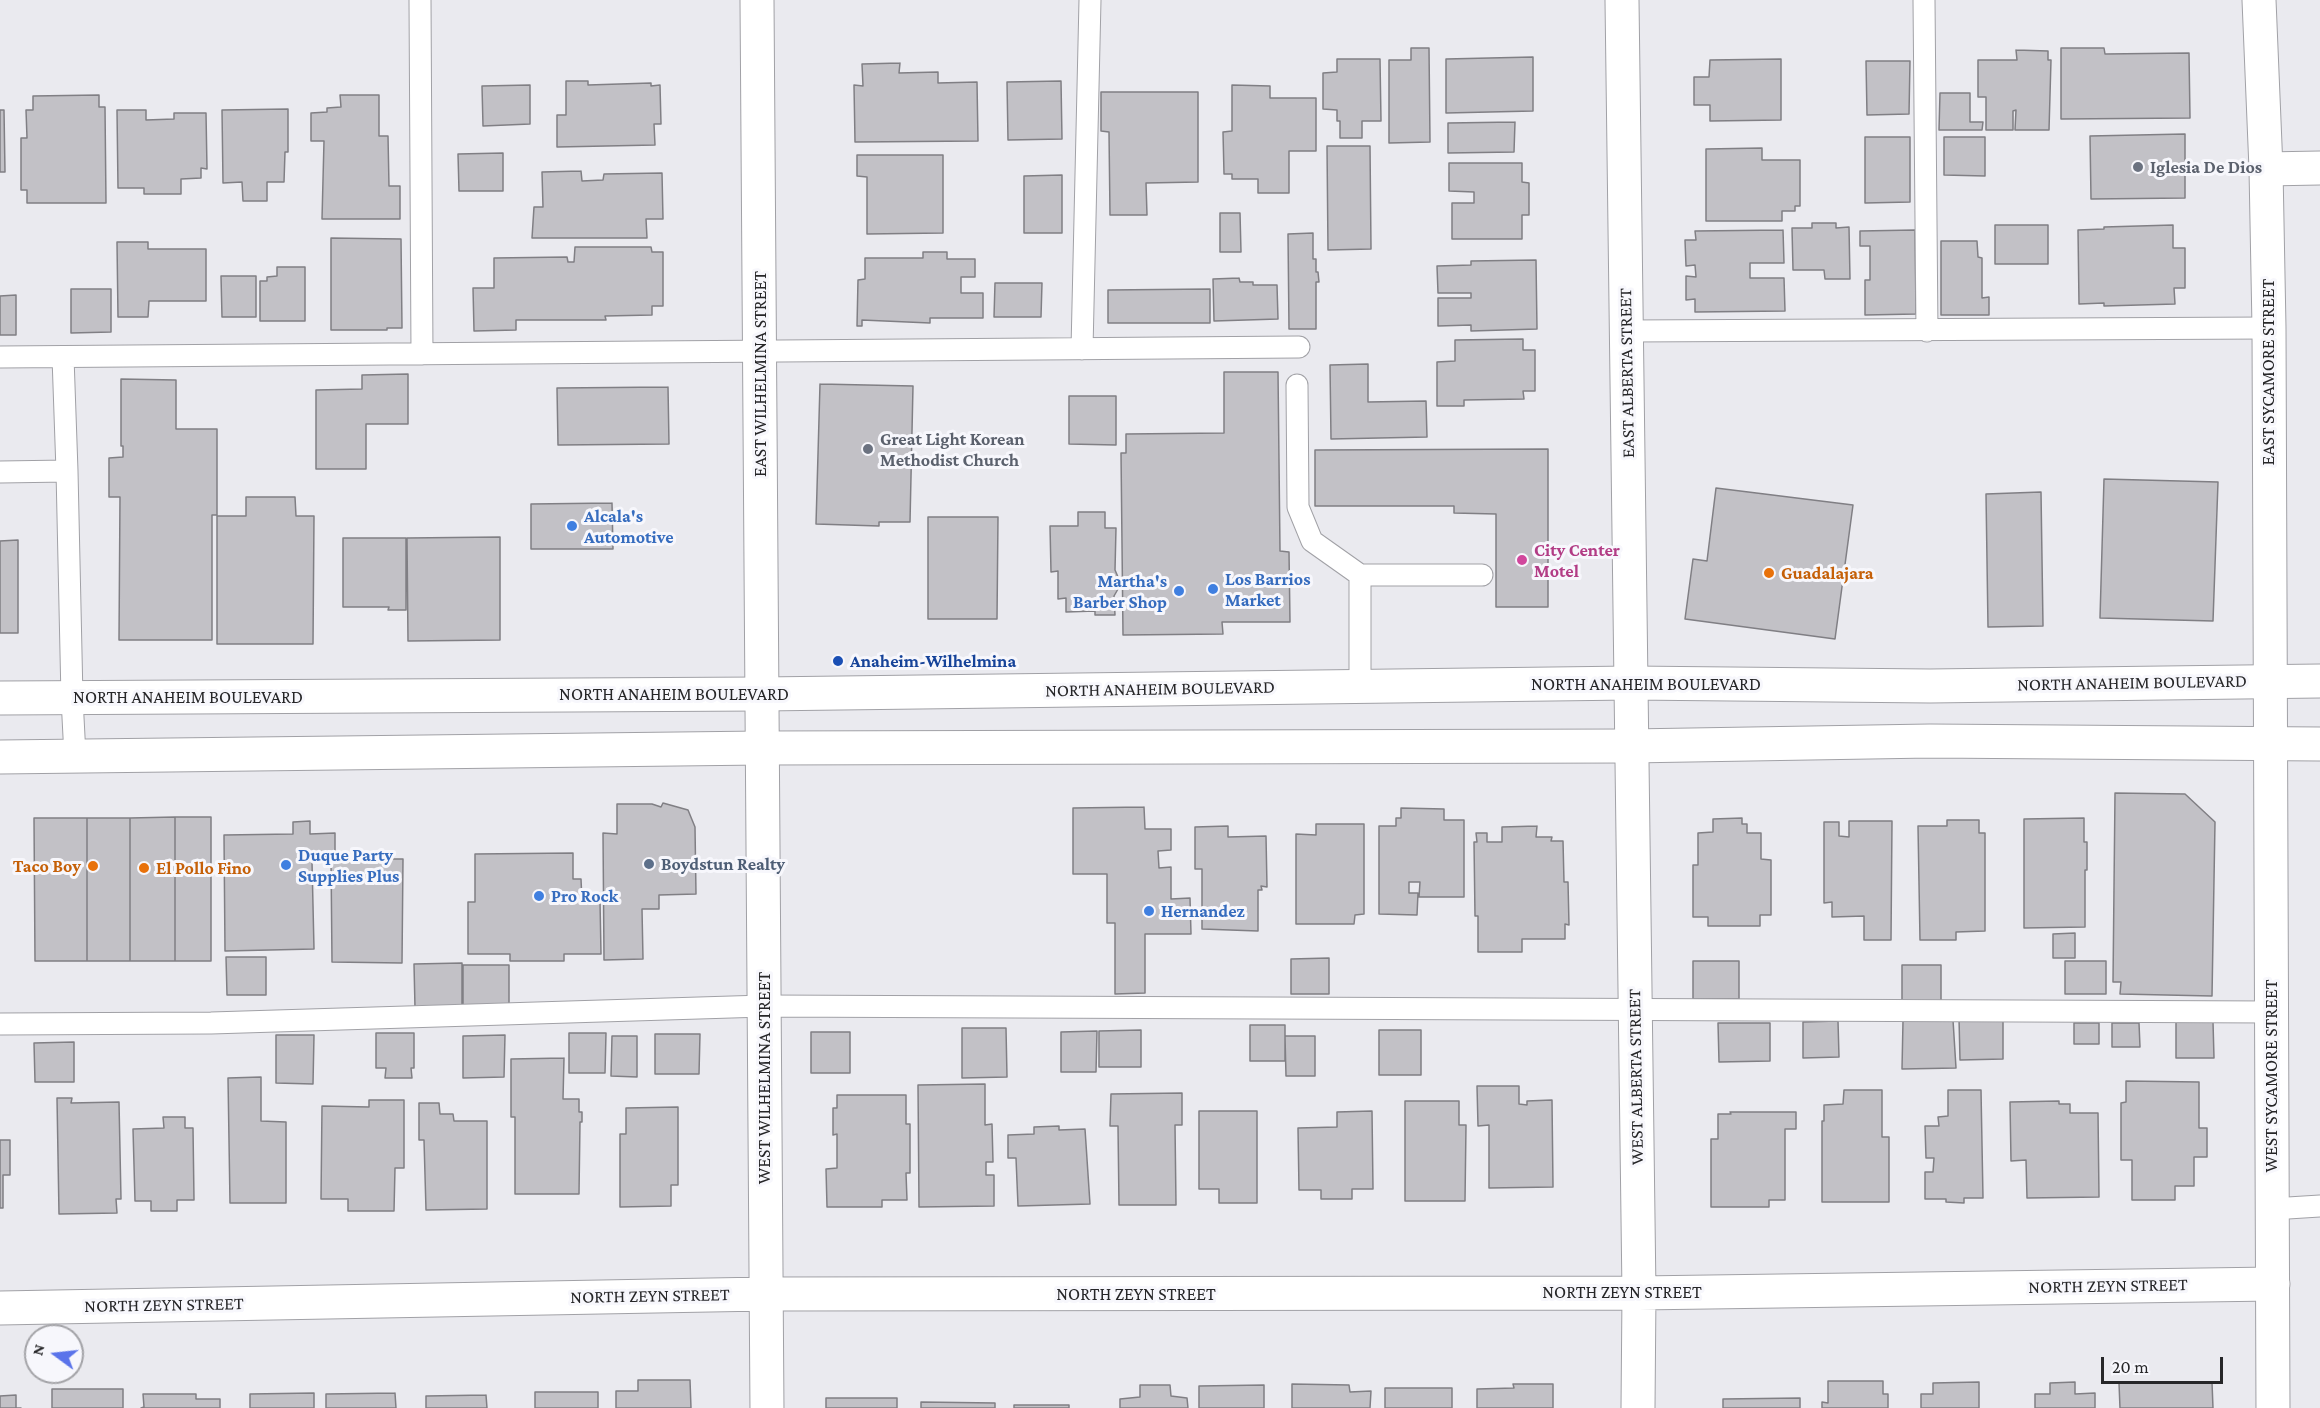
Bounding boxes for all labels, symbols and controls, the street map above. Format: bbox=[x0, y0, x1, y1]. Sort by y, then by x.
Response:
place label: Iglesia De Dios bbox=[2150, 156, 2262, 178]
marker: Iglesia De Dios bbox=[2131, 160, 2145, 174]
street label: EAST WILHELMINA STREET bbox=[749, 271, 771, 477]
street label: EAST SYCAMORE STREET bbox=[2257, 279, 2279, 465]
street label: EAST ALBERTA STREET bbox=[1615, 288, 1639, 458]
place label: Great Light Korean Methodist Church bbox=[880, 428, 1025, 470]
marker: Great Light Korean Methodist Church bbox=[861, 442, 875, 456]
place label: Alcala's Automotive bbox=[584, 505, 674, 548]
marker: Alcala's Automotive bbox=[565, 519, 579, 533]
place label: City Center Motel bbox=[1534, 539, 1620, 582]
marker: City Center Motel bbox=[1515, 553, 1529, 567]
place label: Guadalajara bbox=[1781, 562, 1874, 584]
marker: Guadalajara bbox=[1762, 566, 1776, 580]
place label: Los Barrios Market bbox=[1225, 568, 1311, 610]
place label: Martha's Barber Shop bbox=[1073, 570, 1167, 612]
marker: Los Barrios Market bbox=[1206, 582, 1220, 596]
marker: Martha's Barber Shop bbox=[1172, 584, 1186, 598]
place label: Anaheim-Wilhelmina bbox=[850, 650, 1016, 672]
marker: Anaheim-Wilhelmina bbox=[831, 654, 845, 668]
street label: NORTH ANAHEIM BOULEVARD bbox=[2017, 670, 2247, 696]
street label: NORTH ANAHEIM BOULEVARD bbox=[1531, 673, 1761, 695]
street label: NORTH ANAHEIM BOULEVARD bbox=[1045, 676, 1275, 702]
street label: NORTH ANAHEIM BOULEVARD bbox=[559, 683, 789, 705]
street label: NORTH ANAHEIM BOULEVARD bbox=[73, 686, 303, 708]
place label: Duque Party Supplies Plus bbox=[298, 844, 399, 886]
place label: Boydstun Realty bbox=[661, 853, 785, 875]
place label: Taco Boy bbox=[13, 855, 81, 877]
place label: El Pollo Fino bbox=[156, 857, 251, 879]
marker: Boydstun Realty bbox=[642, 857, 656, 871]
marker: Duque Party Supplies Plus bbox=[279, 858, 293, 872]
marker: Taco Boy bbox=[86, 859, 100, 873]
marker: El Pollo Fino bbox=[137, 861, 151, 875]
place label: Pro Rock bbox=[551, 885, 618, 907]
marker: Pro Rock bbox=[532, 889, 546, 903]
place label: Hernandez bbox=[1161, 900, 1245, 922]
marker: Hernandez bbox=[1142, 904, 1156, 918]
street label: WEST WILHELMINA STREET bbox=[753, 972, 775, 1184]
street label: WEST SYCAMORE STREET bbox=[2260, 979, 2282, 1173]
street label: WEST ALBERTA STREET bbox=[1624, 989, 1648, 1165]
street label: NORTH ZEYN STREET bbox=[2028, 1274, 2188, 1298]
street label: NORTH ZEYN STREET bbox=[1542, 1281, 1702, 1303]
street label: NORTH ZEYN STREET bbox=[1056, 1283, 1216, 1305]
street label: NORTH ZEYN STREET bbox=[570, 1284, 730, 1308]
street label: NORTH ZEYN STREET bbox=[84, 1293, 244, 1317]
north arrow bbox=[24, 1324, 84, 1384]
text: N bbox=[28, 1342, 48, 1357]
scale bar bbox=[2104, 1345, 2226, 1383]
text: 20 m bbox=[2112, 1357, 2149, 1377]

